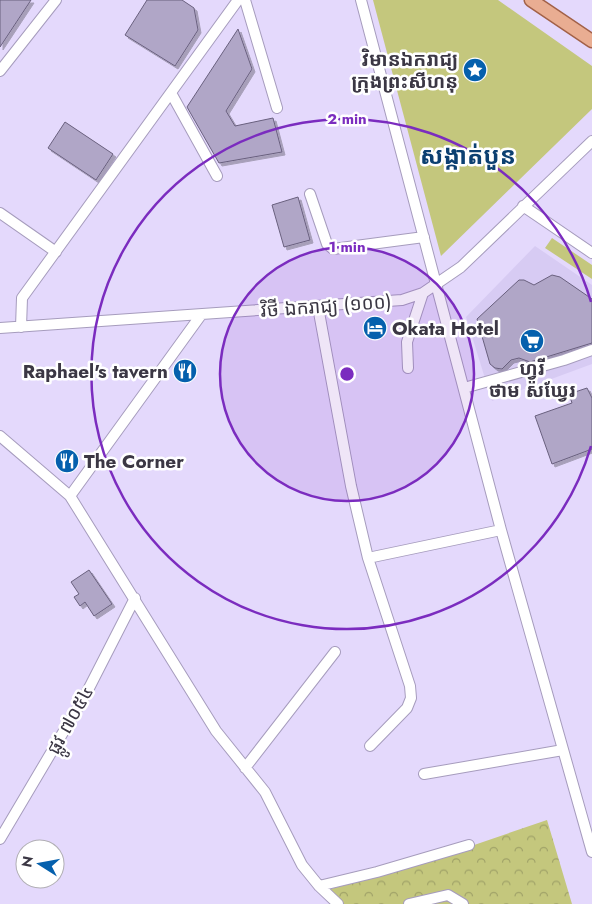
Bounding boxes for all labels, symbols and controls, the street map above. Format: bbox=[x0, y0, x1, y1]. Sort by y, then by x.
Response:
place label: វិមានឯករាជ្យ ក្រុងព្រះសីហនុ bbox=[351, 46, 458, 95]
place icon: វិមានឯករាជ្យ ក្រុងព្រះសីហនុ bbox=[462, 57, 488, 83]
text: 2 min bbox=[327, 108, 367, 130]
district label: សង្កាត់បួន bbox=[420, 138, 516, 173]
text: 1 min bbox=[328, 236, 366, 258]
street label: វិថី ឯករាជ្យ (១០០) bbox=[259, 288, 392, 324]
hotel icon: Okata Hotel bbox=[362, 315, 388, 341]
place label: Okata Hotel bbox=[392, 315, 499, 342]
supermarket icon: ហ្វូរី ថាម សឃ្វែរ bbox=[519, 328, 545, 354]
place label: ហ្វូរី ថាម សឃ្វែរ bbox=[488, 355, 576, 404]
place label: Raphael's tavern bbox=[23, 358, 168, 385]
restaurant icon: Raphael's tavern bbox=[172, 358, 198, 384]
centre of rings bbox=[338, 365, 356, 383]
restaurant icon: The Corner bbox=[54, 448, 80, 474]
place label: The Corner bbox=[84, 448, 184, 475]
street label: ផ្លូវ ៧០៥៤ bbox=[40, 681, 103, 761]
north arrow bbox=[15, 839, 65, 889]
text: N bbox=[16, 854, 38, 869]

